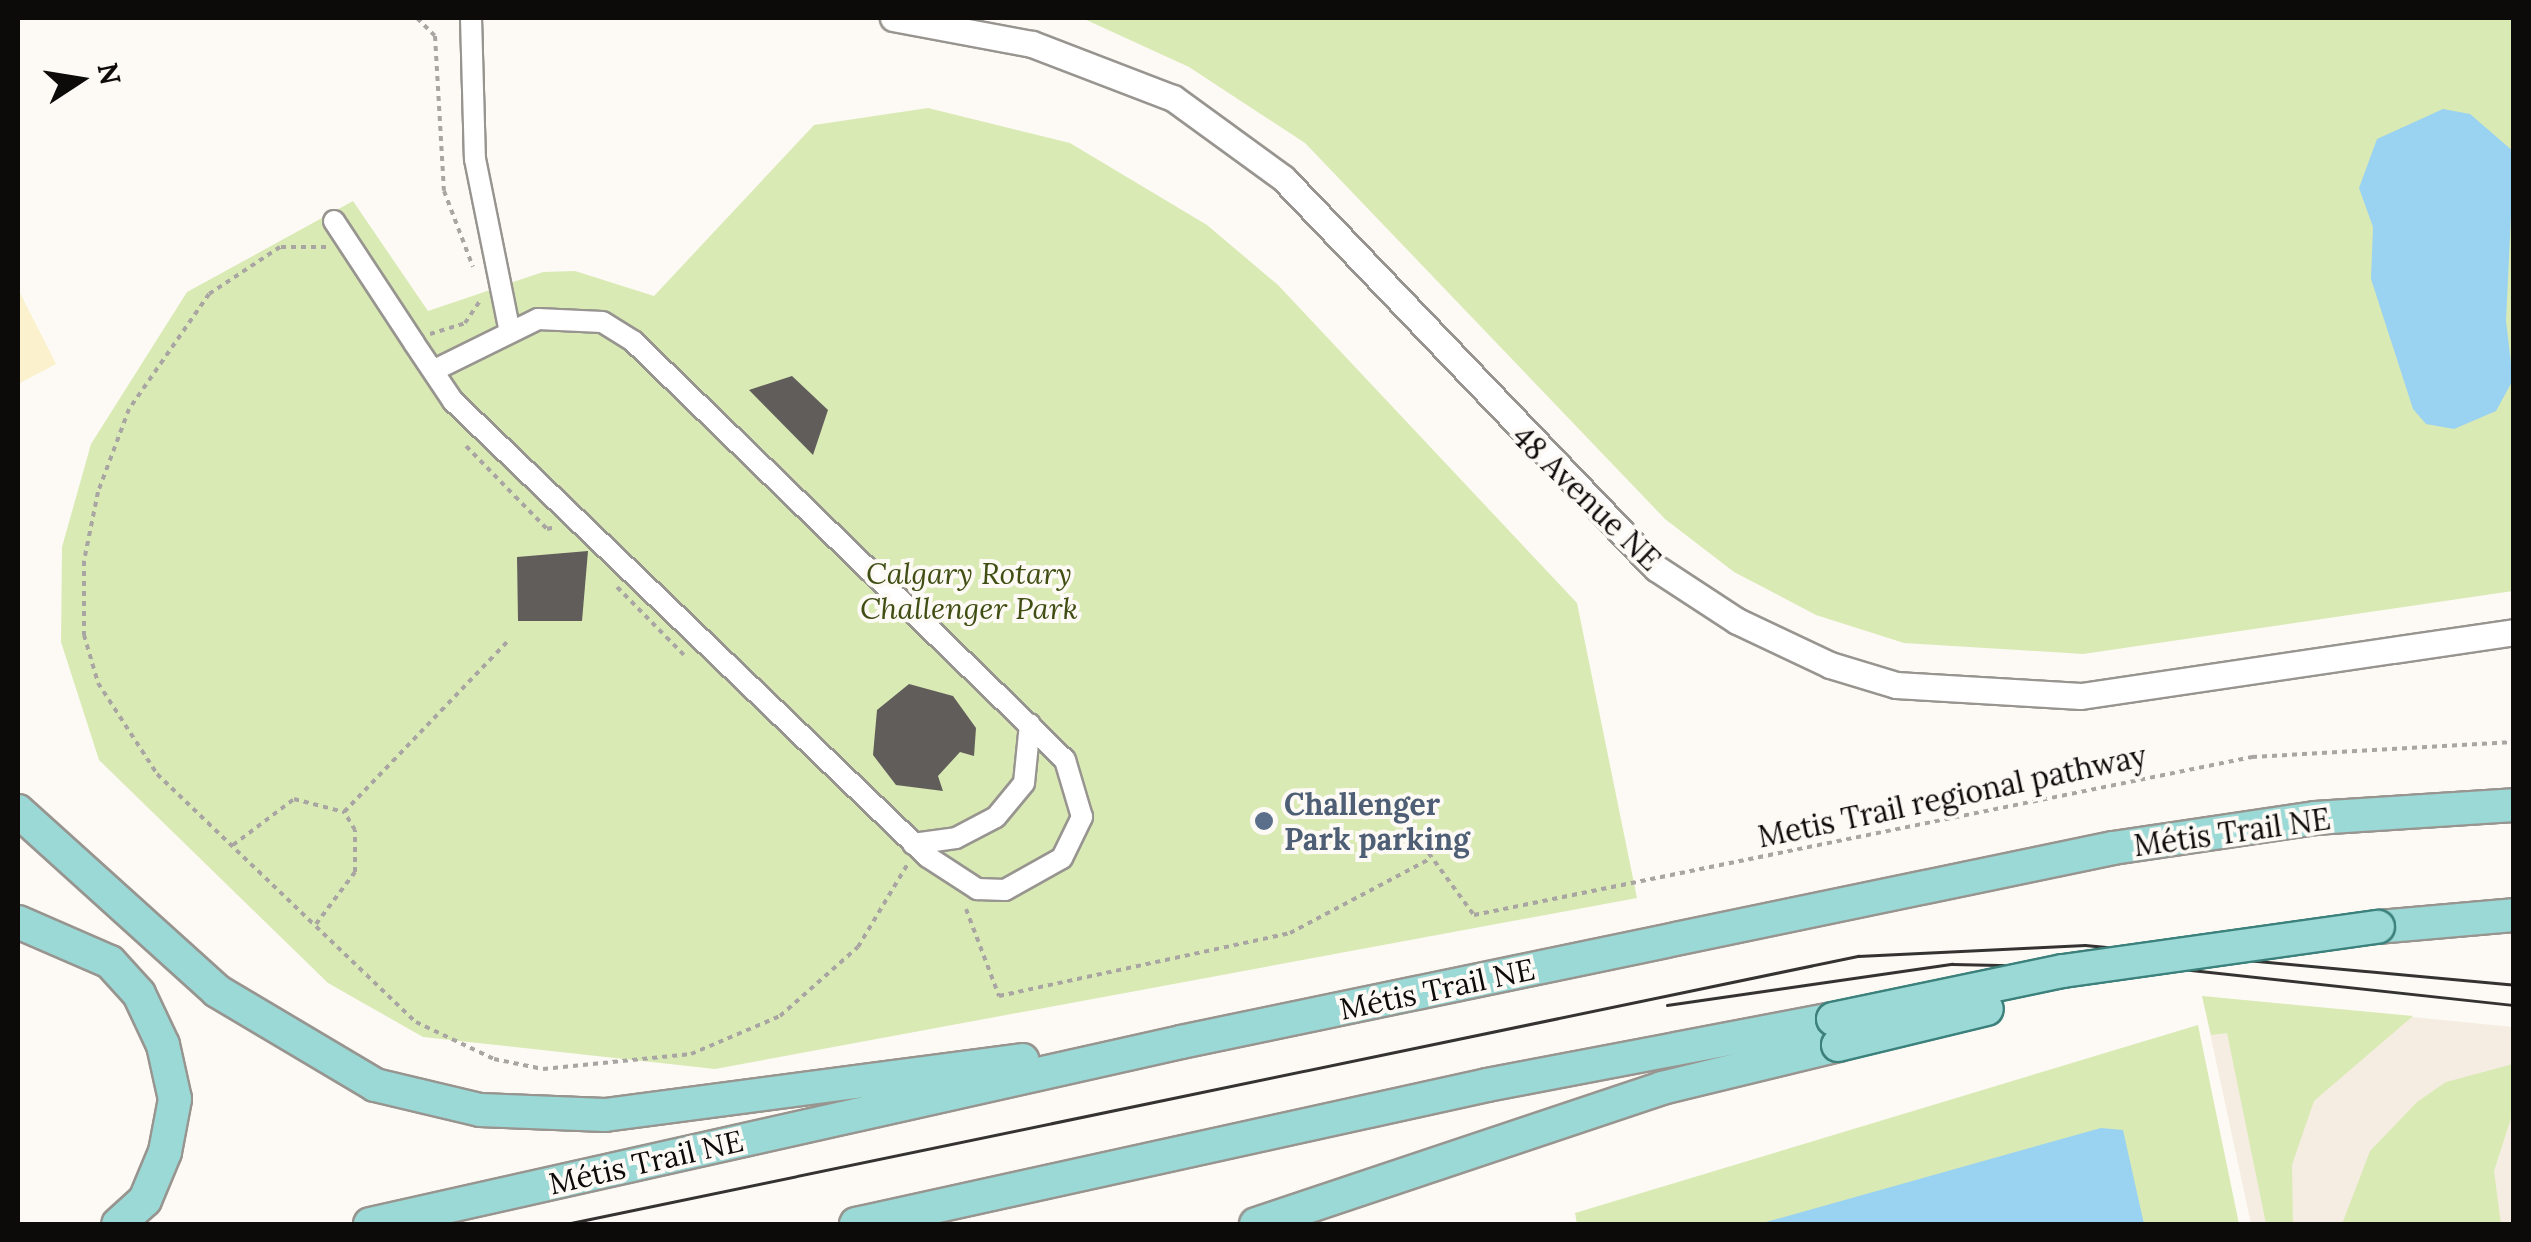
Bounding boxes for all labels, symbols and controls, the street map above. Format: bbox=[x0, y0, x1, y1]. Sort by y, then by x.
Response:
north arrow bbox=[30, 30, 130, 130]
text: N bbox=[89, 59, 129, 88]
street label: 48 Avenue NE bbox=[1505, 418, 1669, 578]
park label: Calgary Rotary Challenger Park bbox=[860, 555, 1078, 626]
street label: Metis Trail regional pathway bbox=[1755, 737, 2149, 855]
place label: Challenger Park parking bbox=[1284, 786, 1470, 856]
street label: Métis Trail NE bbox=[2131, 800, 2333, 864]
marker: Challenger Park parking bbox=[1253, 810, 1275, 832]
street label: Métis Trail NE bbox=[1336, 951, 1538, 1027]
street label: Métis Trail NE bbox=[545, 1122, 747, 1202]

